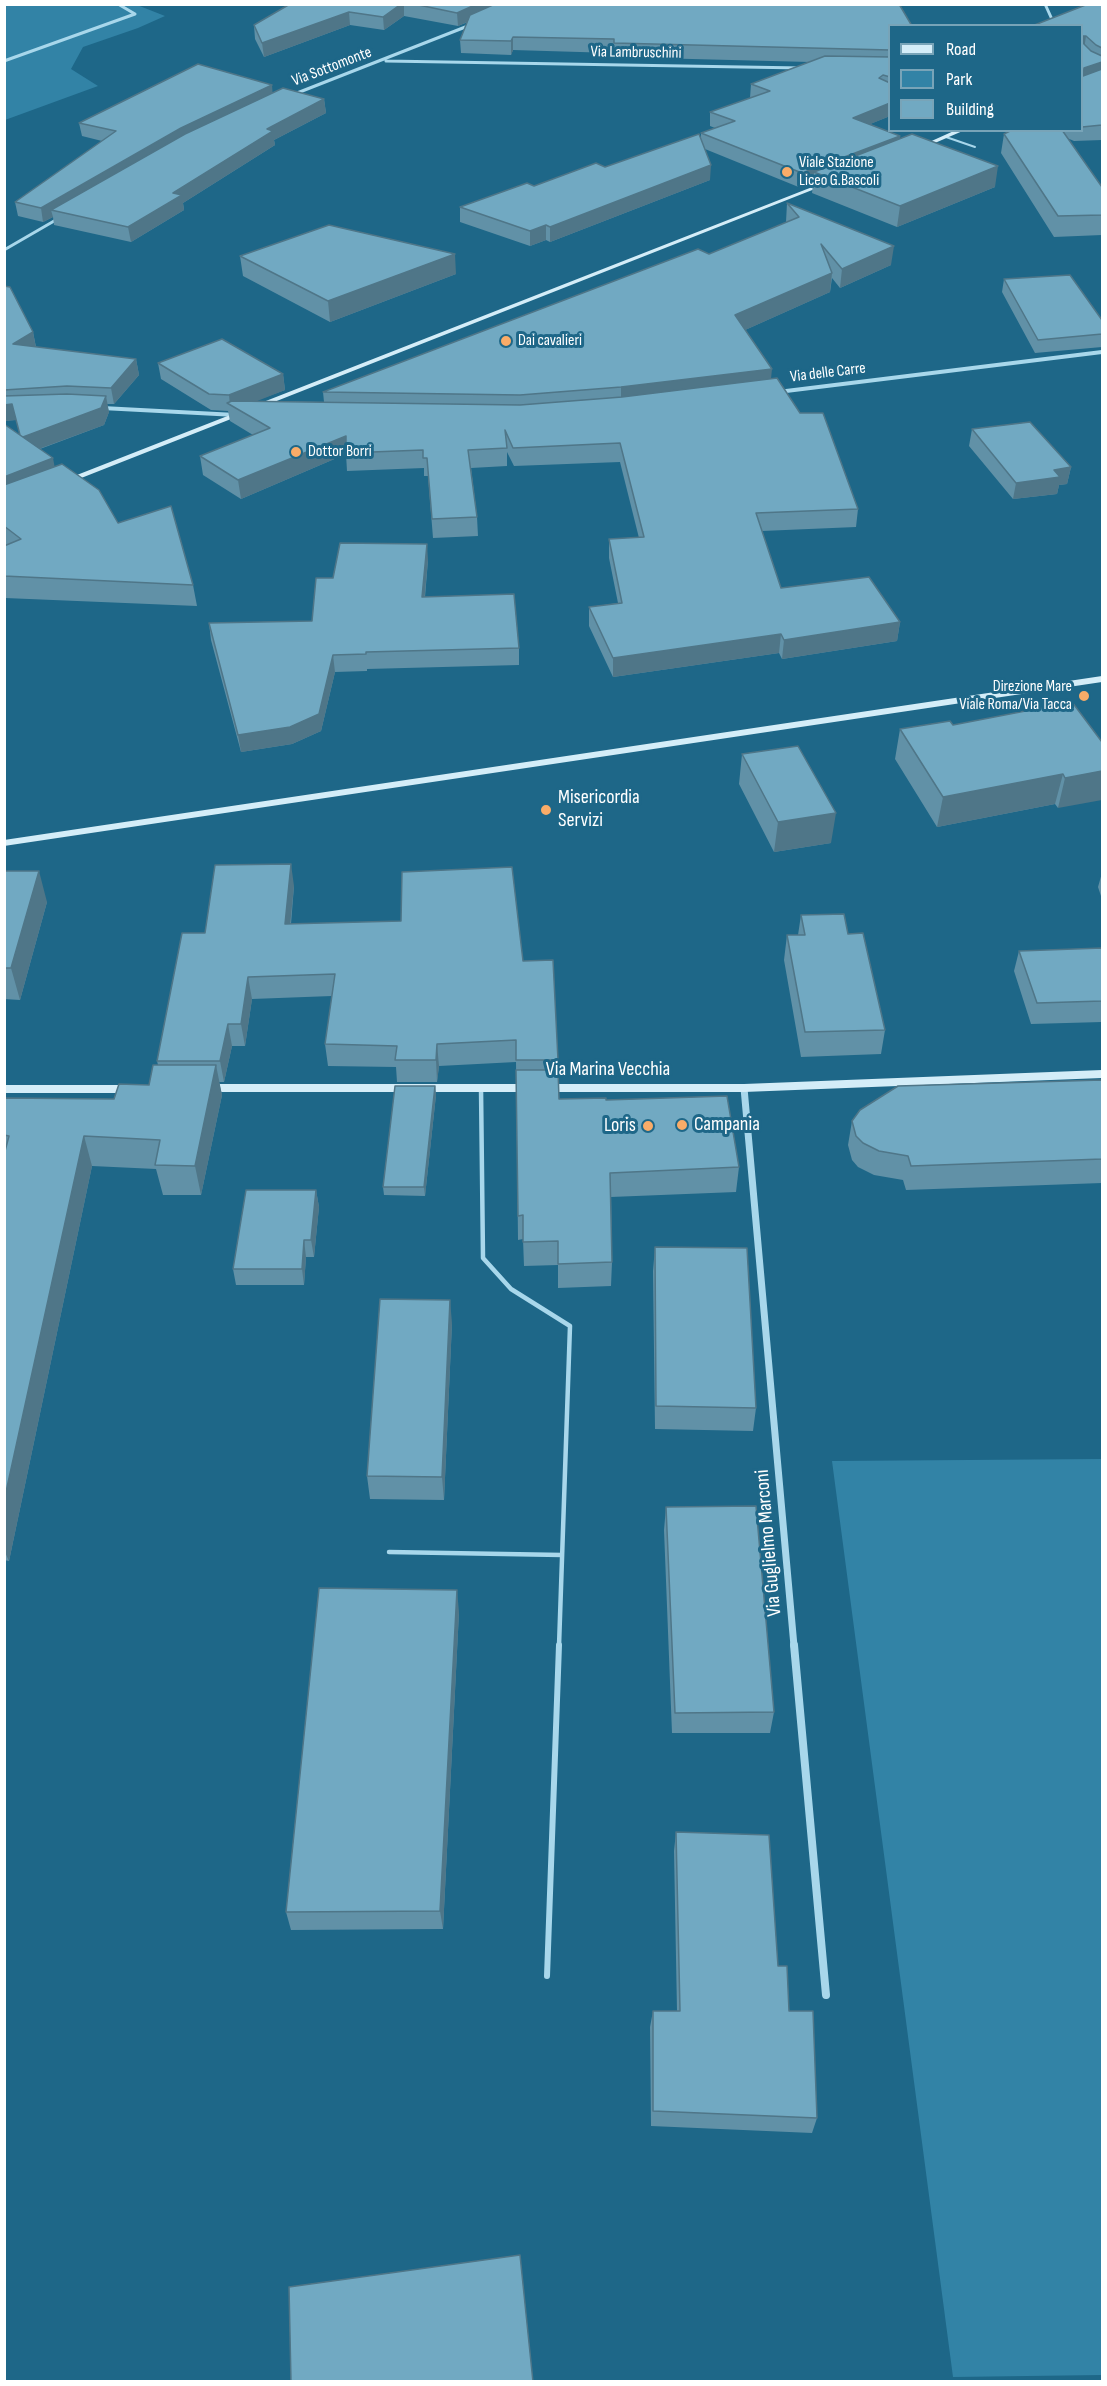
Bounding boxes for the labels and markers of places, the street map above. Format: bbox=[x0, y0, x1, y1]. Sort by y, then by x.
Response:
place label: Viale Stazione Liceo G.Bascoli bbox=[799, 153, 879, 191]
marker: Viale Stazione Liceo G.Bascoli bbox=[780, 165, 794, 179]
place label: Dai cavalieri bbox=[518, 331, 582, 351]
marker: Dai cavalieri bbox=[499, 334, 513, 348]
place label: Dottor Borri bbox=[308, 442, 372, 462]
marker: Dottor Borri bbox=[289, 445, 303, 459]
place label: Direzione Mare Viale Roma/Via Tacca bbox=[959, 677, 1072, 715]
marker: Direzione Mare Viale Roma/Via Tacca bbox=[1077, 689, 1091, 703]
place label: Misericordia Servizi bbox=[558, 786, 640, 833]
marker: Misericordia Servizi bbox=[539, 803, 553, 817]
place label: Campania bbox=[694, 1113, 760, 1137]
place label: Loris bbox=[604, 1114, 636, 1138]
marker: Campania bbox=[675, 1118, 689, 1132]
marker: Loris bbox=[641, 1119, 655, 1133]

